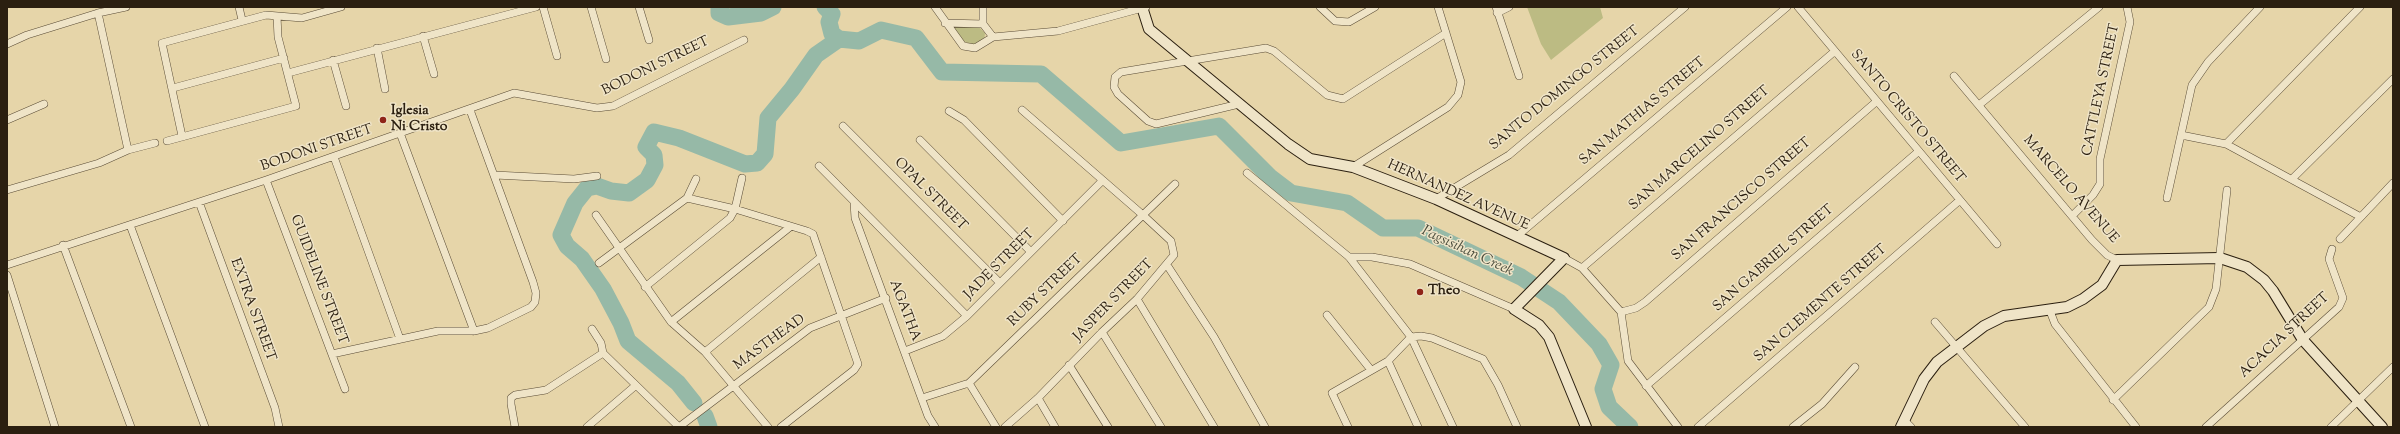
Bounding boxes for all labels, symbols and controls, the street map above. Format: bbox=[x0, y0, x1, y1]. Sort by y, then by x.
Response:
street label: CATTLEYA STREET bbox=[2080, 22, 2124, 158]
street label: SANTO DOMINGO STREET bbox=[1487, 23, 1643, 155]
street label: BODONI STREET bbox=[600, 34, 712, 100]
street label: SANTO CRISTO STREET bbox=[1846, 47, 1968, 187]
street label: SAN MATHIAS STREET bbox=[1577, 54, 1709, 170]
street label: SAN MARCELINO STREET bbox=[1626, 83, 1774, 215]
place label: Iglesia Ni Cristo bbox=[391, 104, 447, 136]
marker: Iglesia Ni Cristo bbox=[378, 115, 388, 125]
street label: BODONI STREET bbox=[259, 122, 375, 176]
street label: MARCELO AVENUE bbox=[2019, 133, 2121, 247]
street label: SAN FRANCISCO STREET bbox=[1669, 135, 1815, 265]
street label: OPAL STREET bbox=[890, 155, 970, 235]
street label: HERNANDEZ AVENUE bbox=[1384, 157, 1532, 235]
street label: SAN GABRIEL STREET bbox=[1710, 202, 1838, 316]
street label: GUIDELINE STREET bbox=[285, 213, 351, 347]
water label: Pagsisihan Creek bbox=[1418, 223, 1516, 281]
street label: JADE STREET bbox=[961, 226, 1039, 304]
street label: SAN CLEMENTE STREET bbox=[1751, 242, 1891, 366]
street label: RUBY STREET bbox=[1005, 251, 1087, 331]
street label: EXTRA STREET bbox=[226, 256, 278, 364]
street label: JASPER STREET bbox=[1070, 256, 1158, 346]
street label: AGATHA bbox=[885, 278, 923, 344]
place label: Theo bbox=[1428, 284, 1460, 300]
marker: Theo bbox=[1415, 287, 1425, 297]
street label: ACACIA STREET bbox=[2236, 290, 2334, 382]
street label: MASTHEAD bbox=[731, 311, 809, 375]

